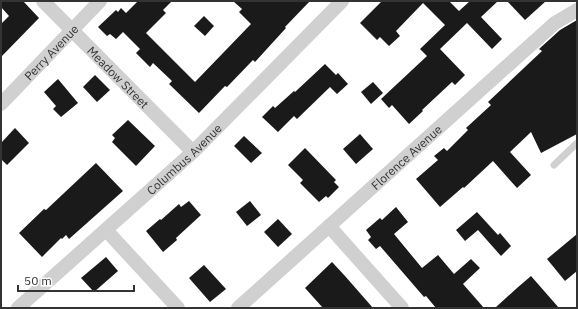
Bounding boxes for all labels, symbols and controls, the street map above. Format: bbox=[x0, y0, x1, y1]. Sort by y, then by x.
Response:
street label: Perry Avenue bbox=[21, 21, 81, 83]
street label: Meadow Street bbox=[84, 43, 152, 111]
street label: Columbus Avenue bbox=[143, 120, 225, 198]
street label: Florence Avenue bbox=[368, 121, 445, 193]
scale bar bbox=[18, 267, 134, 293]
text: 50 m bbox=[24, 273, 52, 288]

